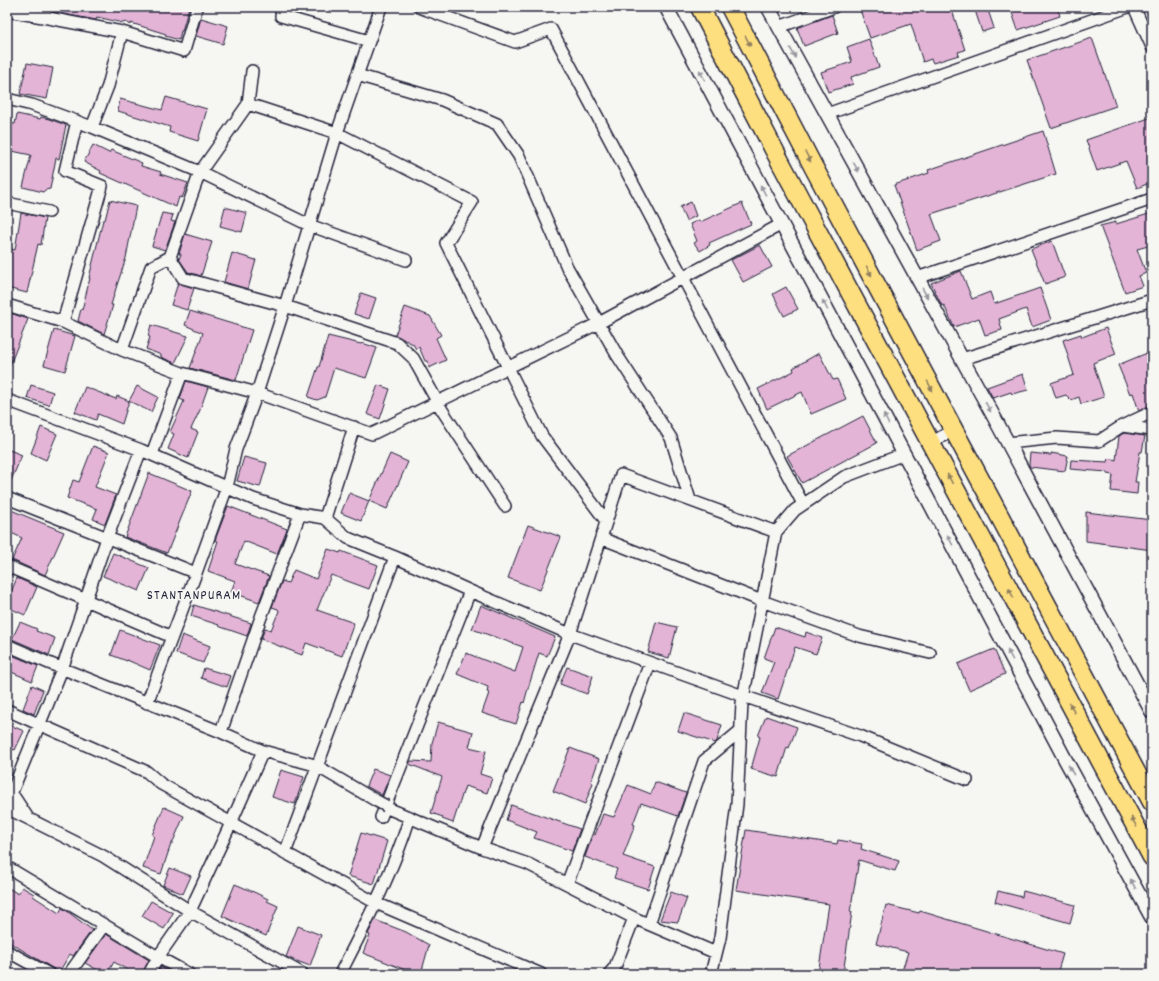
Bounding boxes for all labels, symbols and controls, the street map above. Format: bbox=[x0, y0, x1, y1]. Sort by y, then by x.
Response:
one-way arrow bbox=[744, 36, 751, 47]
one-way arrow bbox=[790, 48, 797, 59]
one-way arrow bbox=[699, 69, 705, 81]
one-way arrow bbox=[805, 151, 811, 163]
one-way arrow bbox=[852, 161, 859, 173]
one-way arrow bbox=[760, 184, 767, 196]
one-way arrow bbox=[866, 266, 872, 277]
one-way arrow bbox=[922, 288, 929, 299]
one-way arrow bbox=[821, 299, 828, 310]
one-way arrow bbox=[927, 380, 933, 392]
one-way arrow bbox=[985, 401, 991, 413]
one-way arrow bbox=[883, 413, 889, 425]
one-way arrow bbox=[946, 473, 953, 484]
one-way arrow bbox=[947, 534, 953, 546]
district label: STANTANPURAM bbox=[147, 586, 241, 606]
one-way arrow bbox=[1008, 587, 1014, 599]
one-way arrow bbox=[1007, 649, 1014, 661]
one-way arrow bbox=[1069, 702, 1076, 714]
one-way arrow bbox=[1068, 764, 1075, 776]
one-way arrow bbox=[1130, 817, 1137, 828]
one-way arrow bbox=[1130, 878, 1137, 890]

